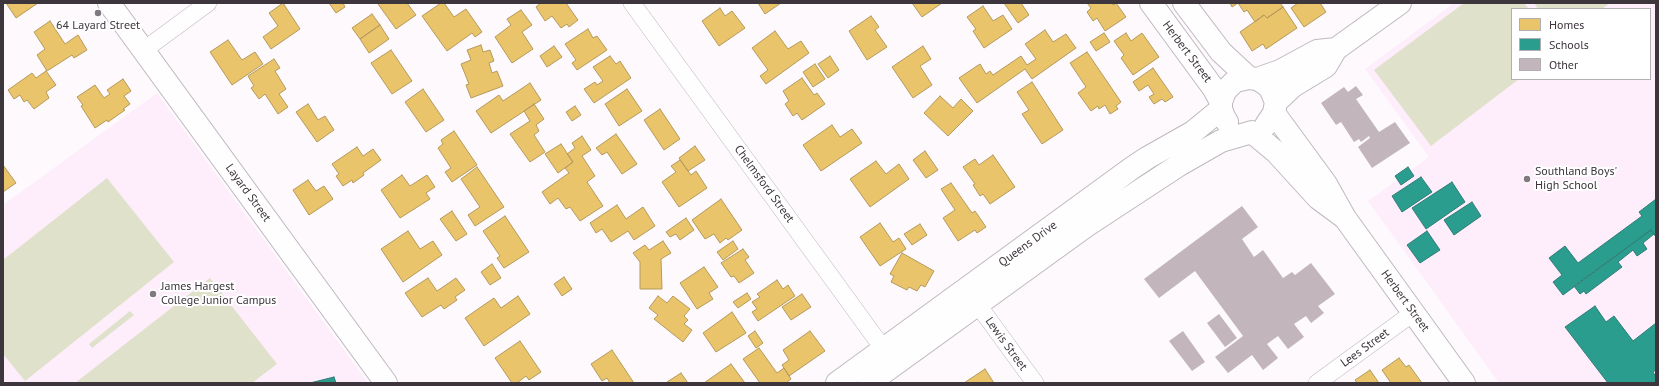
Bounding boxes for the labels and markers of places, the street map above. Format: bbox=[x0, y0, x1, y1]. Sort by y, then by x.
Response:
marker: 64 Layard Street bbox=[93, 8, 103, 18]
place label: 64 Layard Street bbox=[56, 19, 140, 33]
place label: Southland Boys' High School bbox=[1535, 165, 1617, 193]
marker: Southland Boys' High School bbox=[1522, 174, 1532, 184]
place label: James Hargest College Junior Campus bbox=[161, 280, 276, 308]
marker: James Hargest College Junior Campus bbox=[148, 289, 158, 299]

